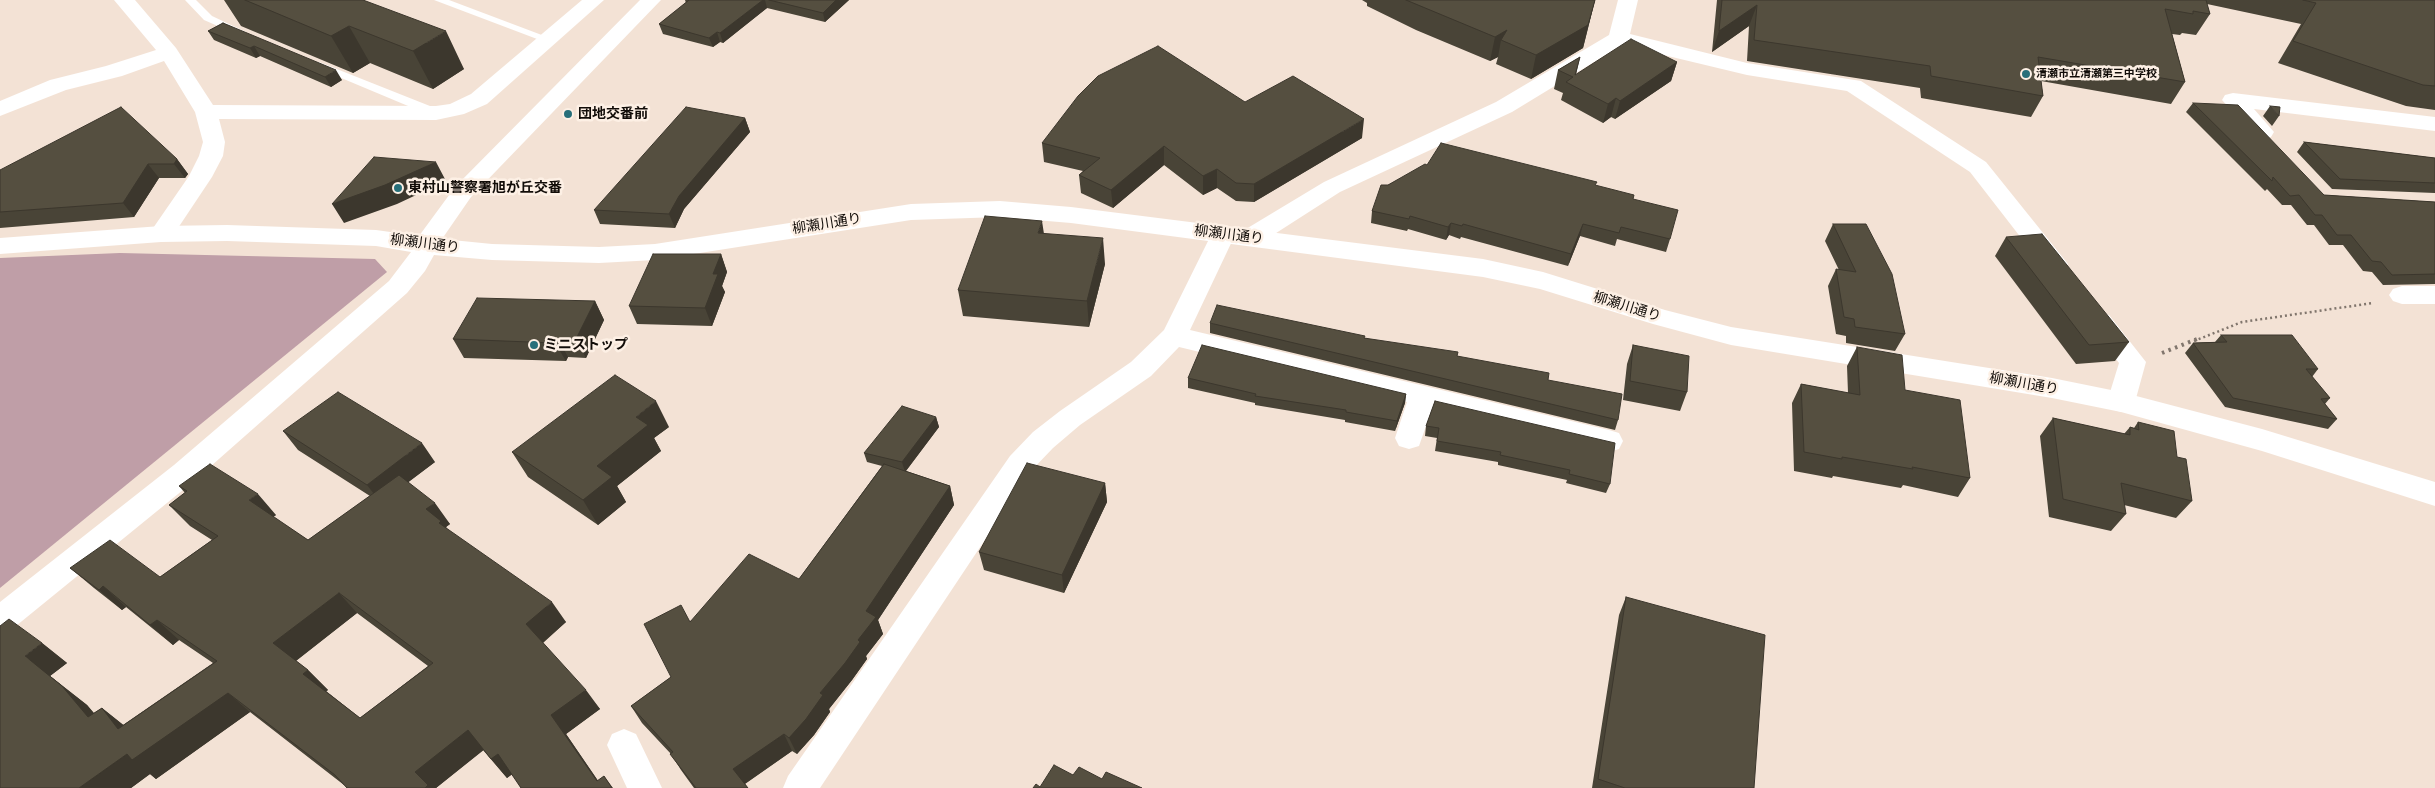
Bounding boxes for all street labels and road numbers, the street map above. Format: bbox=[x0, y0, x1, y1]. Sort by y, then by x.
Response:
street label: 柳瀬川通り bbox=[791, 210, 863, 238]
street label: 柳瀬川通り bbox=[1193, 222, 1265, 248]
street label: 柳瀬川通り bbox=[389, 231, 461, 257]
street label: 柳瀬川通り bbox=[1591, 289, 1663, 325]
street label: 柳瀬川通り bbox=[1988, 370, 2060, 398]

